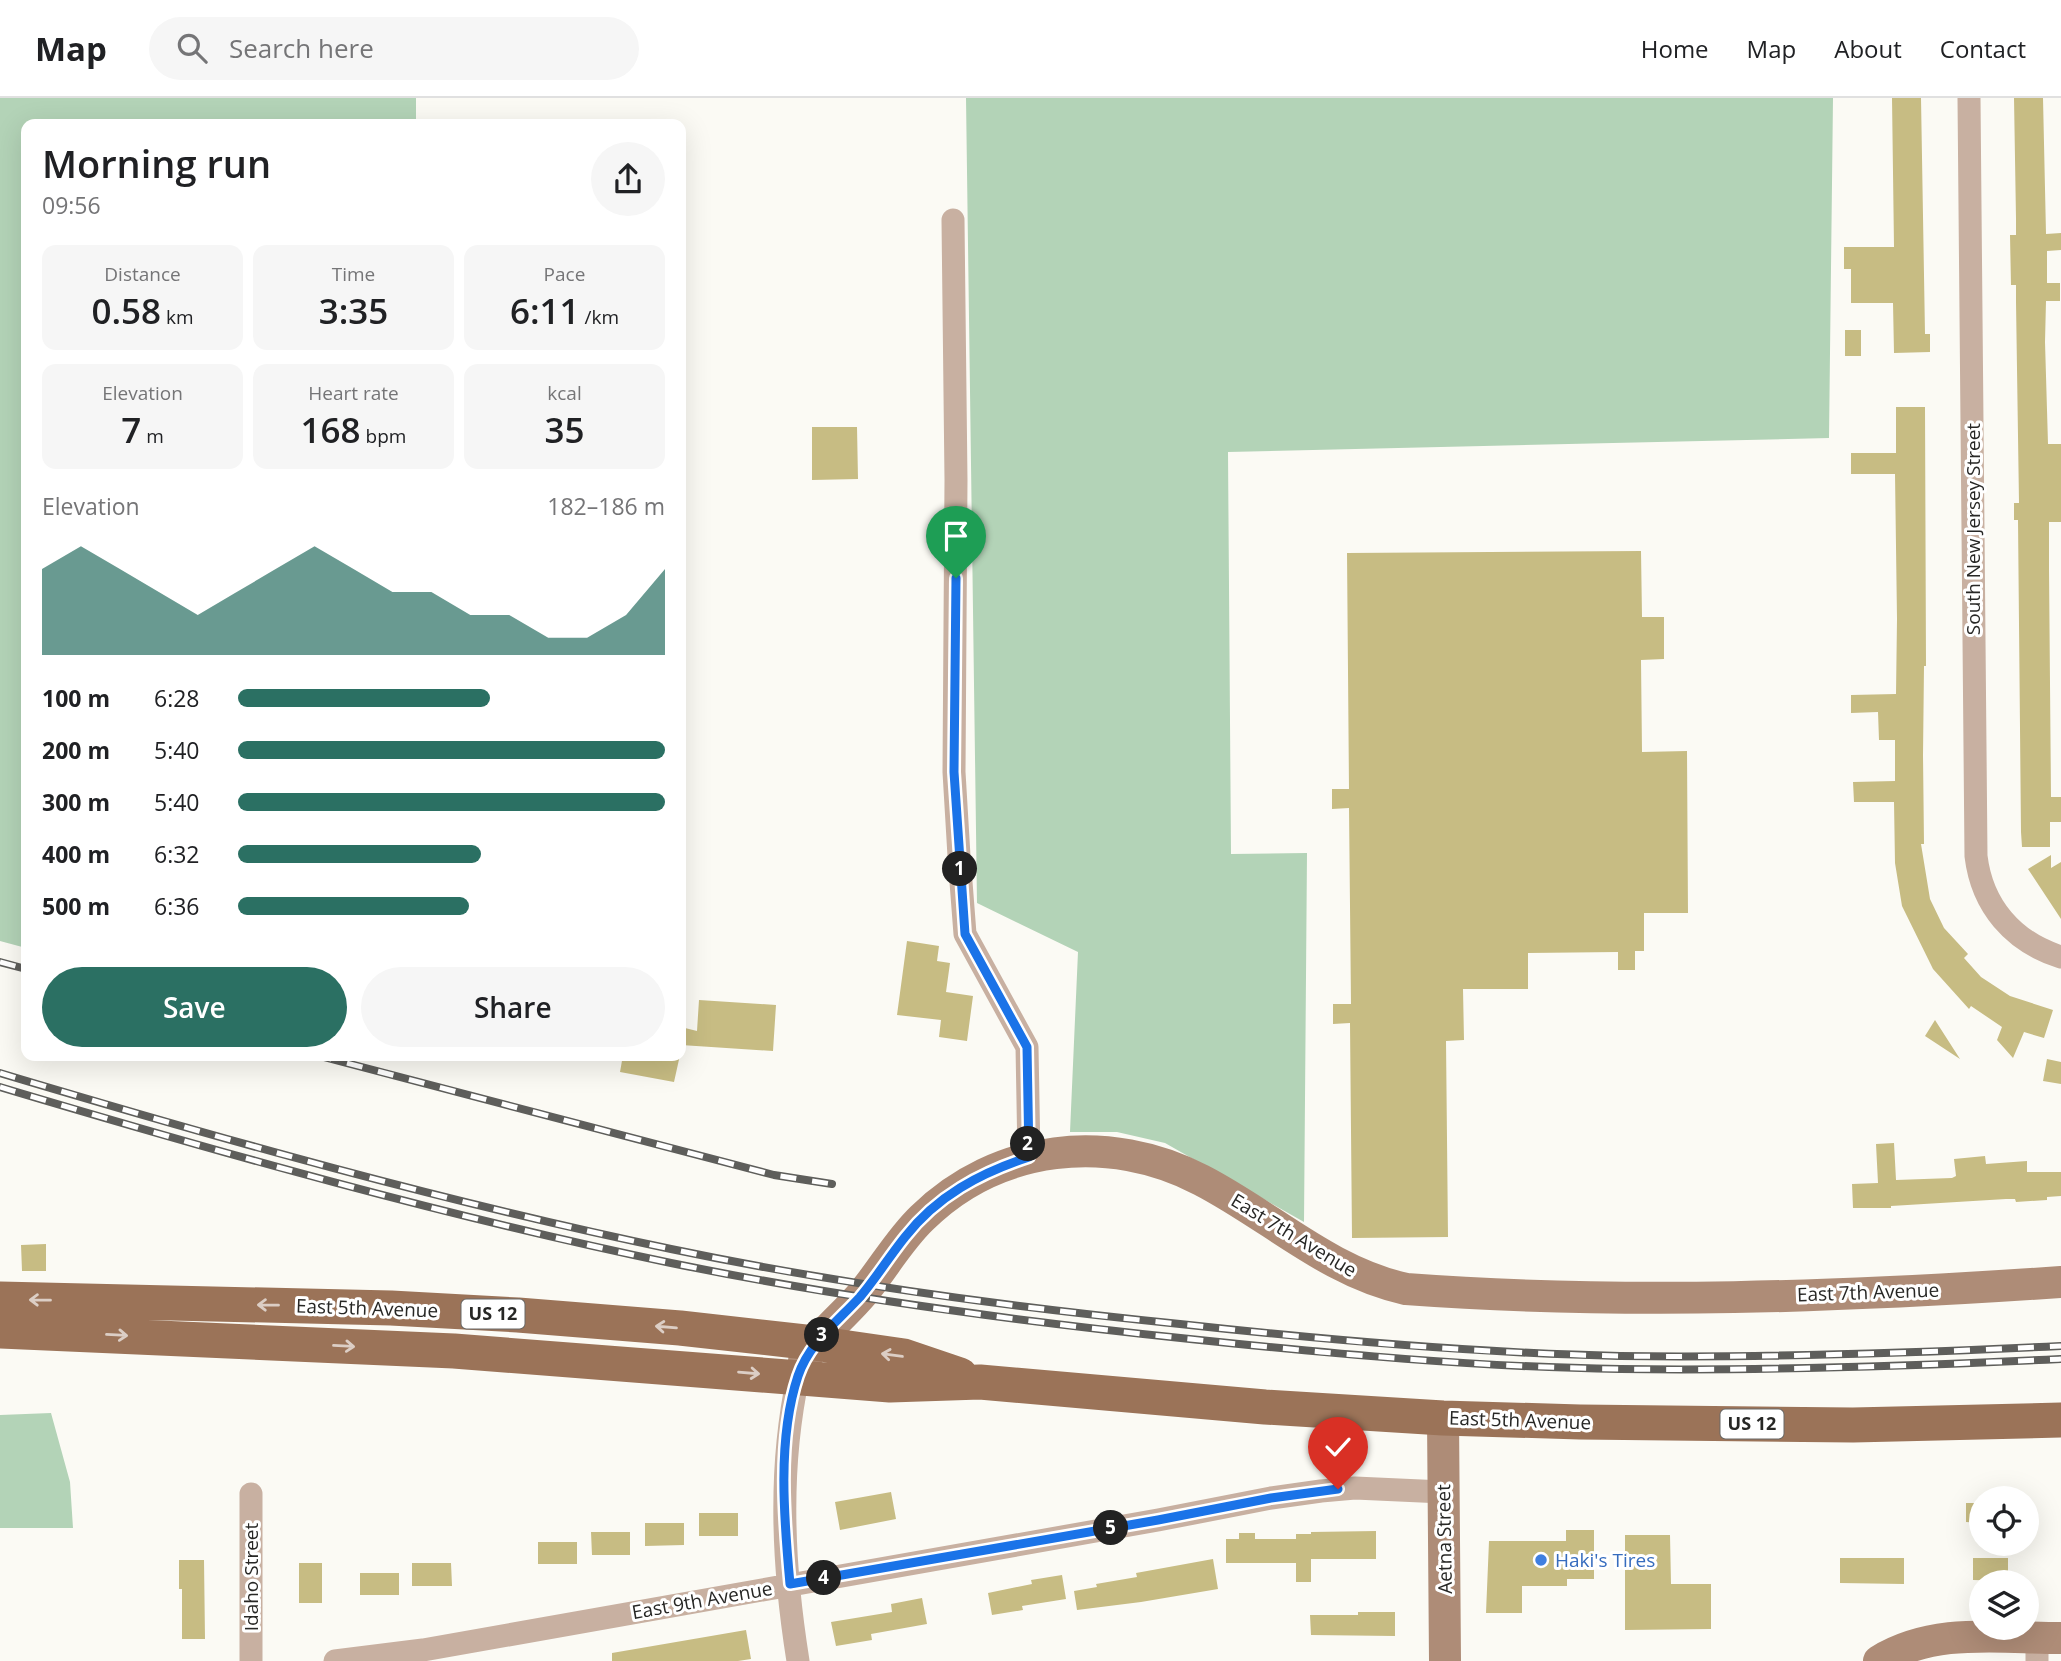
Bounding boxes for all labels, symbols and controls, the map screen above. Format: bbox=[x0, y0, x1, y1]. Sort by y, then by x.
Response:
search box bbox=[149, 17, 639, 80]
text: Map bbox=[35, 26, 107, 71]
icon: search bbox=[173, 29, 211, 67]
text: Search here bbox=[229, 30, 374, 66]
text: Home bbox=[1641, 32, 1709, 65]
text: Map bbox=[1747, 32, 1796, 65]
text: About bbox=[1834, 32, 1902, 65]
text: Contact bbox=[1940, 32, 2026, 65]
text: Morning run bbox=[42, 137, 271, 189]
button: share bbox=[591, 142, 665, 216]
text: 09:56 bbox=[42, 189, 101, 221]
text: Distance bbox=[104, 261, 181, 287]
text: Time bbox=[332, 261, 375, 287]
text: Pace bbox=[544, 261, 585, 287]
text: 0.58 bbox=[91, 287, 161, 334]
text: 3:35 bbox=[319, 287, 388, 334]
text: 6:11 bbox=[510, 287, 580, 334]
text: km bbox=[161, 304, 194, 330]
text: /km bbox=[580, 304, 619, 330]
text: Elevation bbox=[102, 380, 183, 406]
text: Heart rate bbox=[308, 380, 399, 406]
text: kcal bbox=[547, 380, 582, 406]
text: 7 bbox=[121, 406, 141, 453]
text: 168 bbox=[301, 406, 361, 453]
text: 35 bbox=[544, 406, 585, 453]
text: m bbox=[141, 423, 164, 449]
text: bpm bbox=[361, 423, 406, 449]
street label: South New Jersey Street bbox=[1960, 423, 1986, 635]
text: Elevation bbox=[42, 490, 140, 522]
text: 182–186 m bbox=[547, 490, 665, 522]
pin bbox=[926, 506, 986, 578]
icon: arrive bbox=[937, 517, 975, 555]
text: 100 m bbox=[42, 682, 110, 714]
text: 6:28 bbox=[154, 682, 200, 714]
text: 200 m bbox=[42, 734, 110, 766]
text: 5:40 bbox=[154, 734, 200, 766]
text: 300 m bbox=[42, 786, 110, 818]
text: 5:40 bbox=[154, 786, 200, 818]
text: 400 m bbox=[42, 838, 110, 870]
text: 6:32 bbox=[154, 838, 200, 870]
pin: 1 bbox=[942, 852, 978, 886]
text: 1 bbox=[954, 855, 965, 881]
text: 500 m bbox=[42, 890, 110, 922]
text: 6:36 bbox=[154, 890, 200, 922]
button: Save bbox=[42, 967, 347, 1047]
button: Share bbox=[361, 967, 665, 1047]
pin: 2 bbox=[1010, 1126, 1046, 1162]
text: 2 bbox=[1022, 1130, 1033, 1156]
street label: East 7th Avenue bbox=[1226, 1187, 1362, 1283]
street label: East 7th Avenue bbox=[1796, 1277, 1940, 1307]
one-way arrow bbox=[29, 1293, 52, 1306]
street label: East 5th Avenue bbox=[295, 1293, 439, 1323]
one-way arrow bbox=[256, 1298, 279, 1312]
road number: US 12 bbox=[462, 1300, 524, 1329]
pin: 3 bbox=[804, 1318, 840, 1352]
one-way arrow bbox=[655, 1320, 678, 1333]
text: 3 bbox=[816, 1321, 827, 1347]
one-way arrow bbox=[105, 1329, 128, 1342]
one-way arrow bbox=[333, 1339, 356, 1352]
one-way arrow bbox=[881, 1348, 904, 1361]
one-way arrow bbox=[737, 1367, 760, 1380]
street label: East 5th Avenue bbox=[1448, 1405, 1592, 1435]
road number: US 12 bbox=[1720, 1409, 1784, 1438]
pin bbox=[1308, 1417, 1368, 1489]
icon: check bbox=[1319, 1428, 1357, 1466]
street label: Aetna Street bbox=[1430, 1484, 1458, 1594]
map controls bbox=[1969, 1486, 2039, 1640]
button: locate bbox=[1969, 1486, 2039, 1556]
pin: 5 bbox=[1094, 1510, 1128, 1546]
text: 5 bbox=[1105, 1514, 1116, 1540]
street label: Idaho Street bbox=[238, 1522, 264, 1631]
place label: Haki's Tires bbox=[1555, 1547, 1655, 1573]
marker: Haki's Tires bbox=[1533, 1552, 1549, 1568]
pin: 4 bbox=[806, 1560, 842, 1596]
text: 4 bbox=[818, 1564, 829, 1590]
button: layers bbox=[1969, 1570, 2039, 1640]
street label: East 9th Avenue bbox=[630, 1575, 774, 1625]

